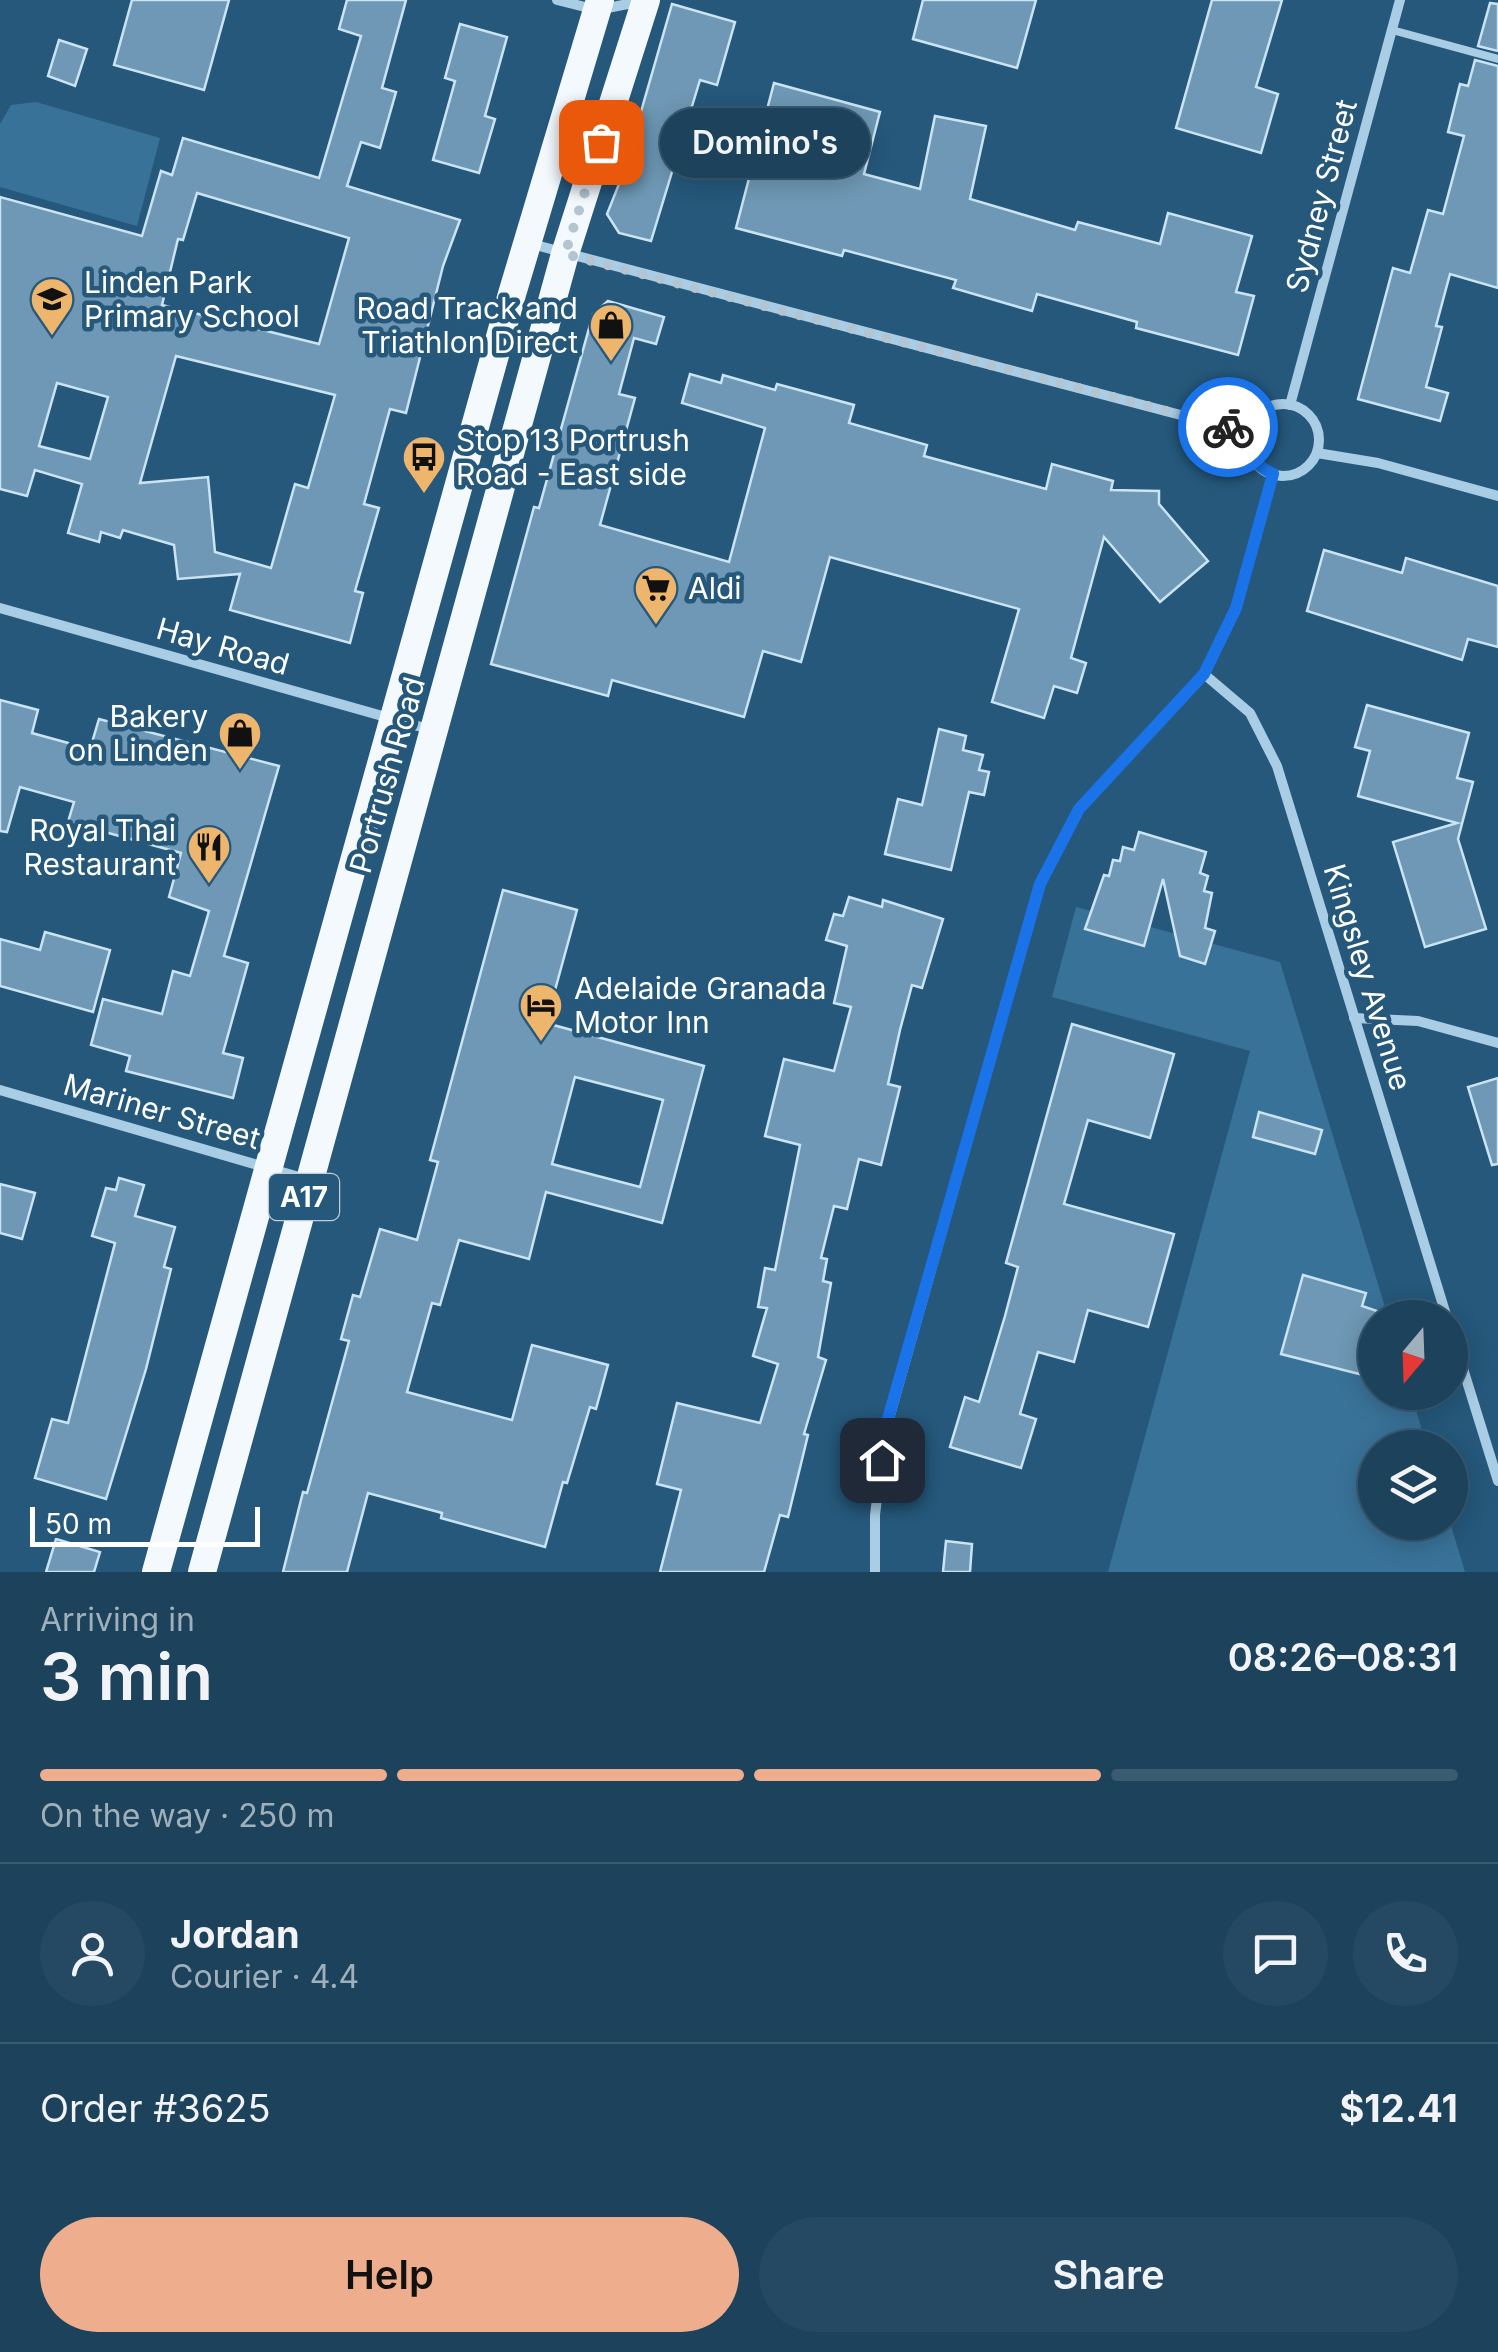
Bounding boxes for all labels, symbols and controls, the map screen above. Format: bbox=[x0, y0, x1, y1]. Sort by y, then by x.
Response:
street label: Sydney Street bbox=[1278, 95, 1364, 297]
pin bbox=[559, 100, 644, 185]
callout: Domino's bbox=[661, 107, 871, 177]
icon: bag bbox=[574, 115, 629, 170]
text: Domino's bbox=[692, 123, 838, 162]
place label: Linden Park Primary School bbox=[84, 264, 300, 334]
school or university icon: Linden Park Primary School bbox=[29, 276, 75, 337]
place label: Road Track and Triathlon Direct bbox=[356, 290, 578, 360]
shop icon: Road Track and Triathlon Direct bbox=[588, 302, 634, 363]
courier bbox=[1178, 377, 1278, 477]
icon: bike bbox=[1201, 400, 1256, 455]
place label: Stop 13 Portrush Road - East side bbox=[456, 422, 690, 492]
bus stop icon: Stop 13 Portrush Road - East side bbox=[401, 434, 447, 495]
supermarket icon: Aldi bbox=[633, 565, 679, 626]
place label: Aldi bbox=[688, 570, 742, 606]
street label: Hay Road bbox=[152, 610, 294, 682]
street label: Portrush Road bbox=[342, 673, 432, 877]
place label: Bakery on Linden bbox=[68, 698, 208, 768]
shop icon: Bakery on Linden bbox=[217, 710, 263, 771]
place label: Royal Thai Restaurant bbox=[24, 812, 176, 882]
restaurant icon: Royal Thai Restaurant bbox=[186, 824, 232, 885]
street label: Kingsley Avenue bbox=[1316, 860, 1420, 1094]
place label: Adelaide Granada Motor Inn bbox=[574, 970, 827, 1040]
hotel icon: Adelaide Granada Motor Inn bbox=[518, 982, 564, 1043]
street label: Mariner Street bbox=[60, 1066, 265, 1156]
road number: A17 bbox=[269, 1174, 339, 1220]
north arrow bbox=[1358, 1300, 1468, 1410]
map controls bbox=[1358, 1300, 1468, 1540]
pin bbox=[840, 1418, 925, 1503]
button: layers bbox=[1358, 1430, 1468, 1540]
icon: home bbox=[855, 1433, 910, 1488]
scale bar bbox=[30, 1502, 260, 1546]
text: 50 m bbox=[45, 1507, 112, 1541]
text: Arriving in bbox=[40, 1600, 195, 1639]
text: 08:26–08:31 bbox=[1228, 1634, 1458, 1680]
text: 3 min bbox=[40, 1637, 213, 1716]
text: On the way · 250 m bbox=[40, 1796, 335, 1835]
button: person bbox=[40, 1901, 145, 2006]
button: chat bbox=[1223, 1901, 1328, 2006]
button: phone bbox=[1353, 1901, 1458, 2006]
text: Jordan bbox=[170, 1911, 300, 1957]
text: Courier · 4.4 bbox=[170, 1957, 359, 1996]
text: Order #3625 bbox=[40, 2085, 271, 2131]
text: $12.41 bbox=[1339, 2085, 1458, 2131]
button: Help bbox=[40, 2217, 739, 2332]
button: Share bbox=[759, 2217, 1458, 2332]

